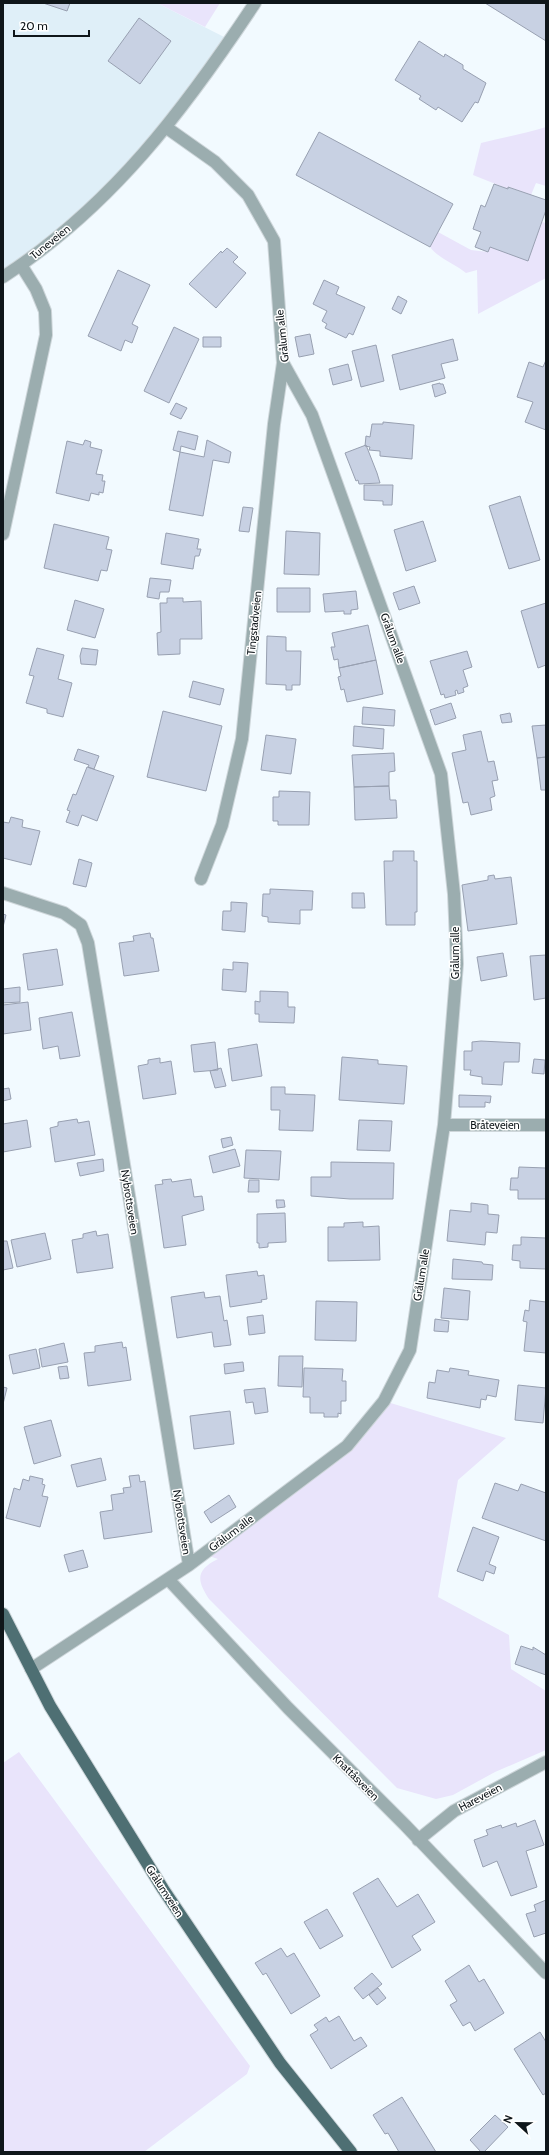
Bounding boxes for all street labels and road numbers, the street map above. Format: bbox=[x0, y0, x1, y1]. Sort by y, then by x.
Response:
street label: Tuneveien bbox=[27, 222, 73, 262]
street label: Grålum alle bbox=[272, 309, 292, 363]
street label: Tingstadveien bbox=[244, 590, 264, 656]
street label: Grålum alle bbox=[377, 611, 409, 665]
street label: Grålum alle bbox=[448, 926, 462, 979]
street label: Bråteveien bbox=[470, 1118, 520, 1132]
street label: Nybrottsveien bbox=[118, 1168, 142, 1236]
street label: Grålum alle bbox=[410, 1248, 432, 1302]
street label: Nybrottsveien bbox=[170, 1488, 194, 1556]
street label: Grålum alle bbox=[206, 1511, 256, 1554]
street label: Knattåsveien bbox=[330, 1751, 382, 1803]
street label: Hareveien bbox=[456, 1780, 504, 1814]
street label: Grålumveien bbox=[143, 1862, 187, 1920]

